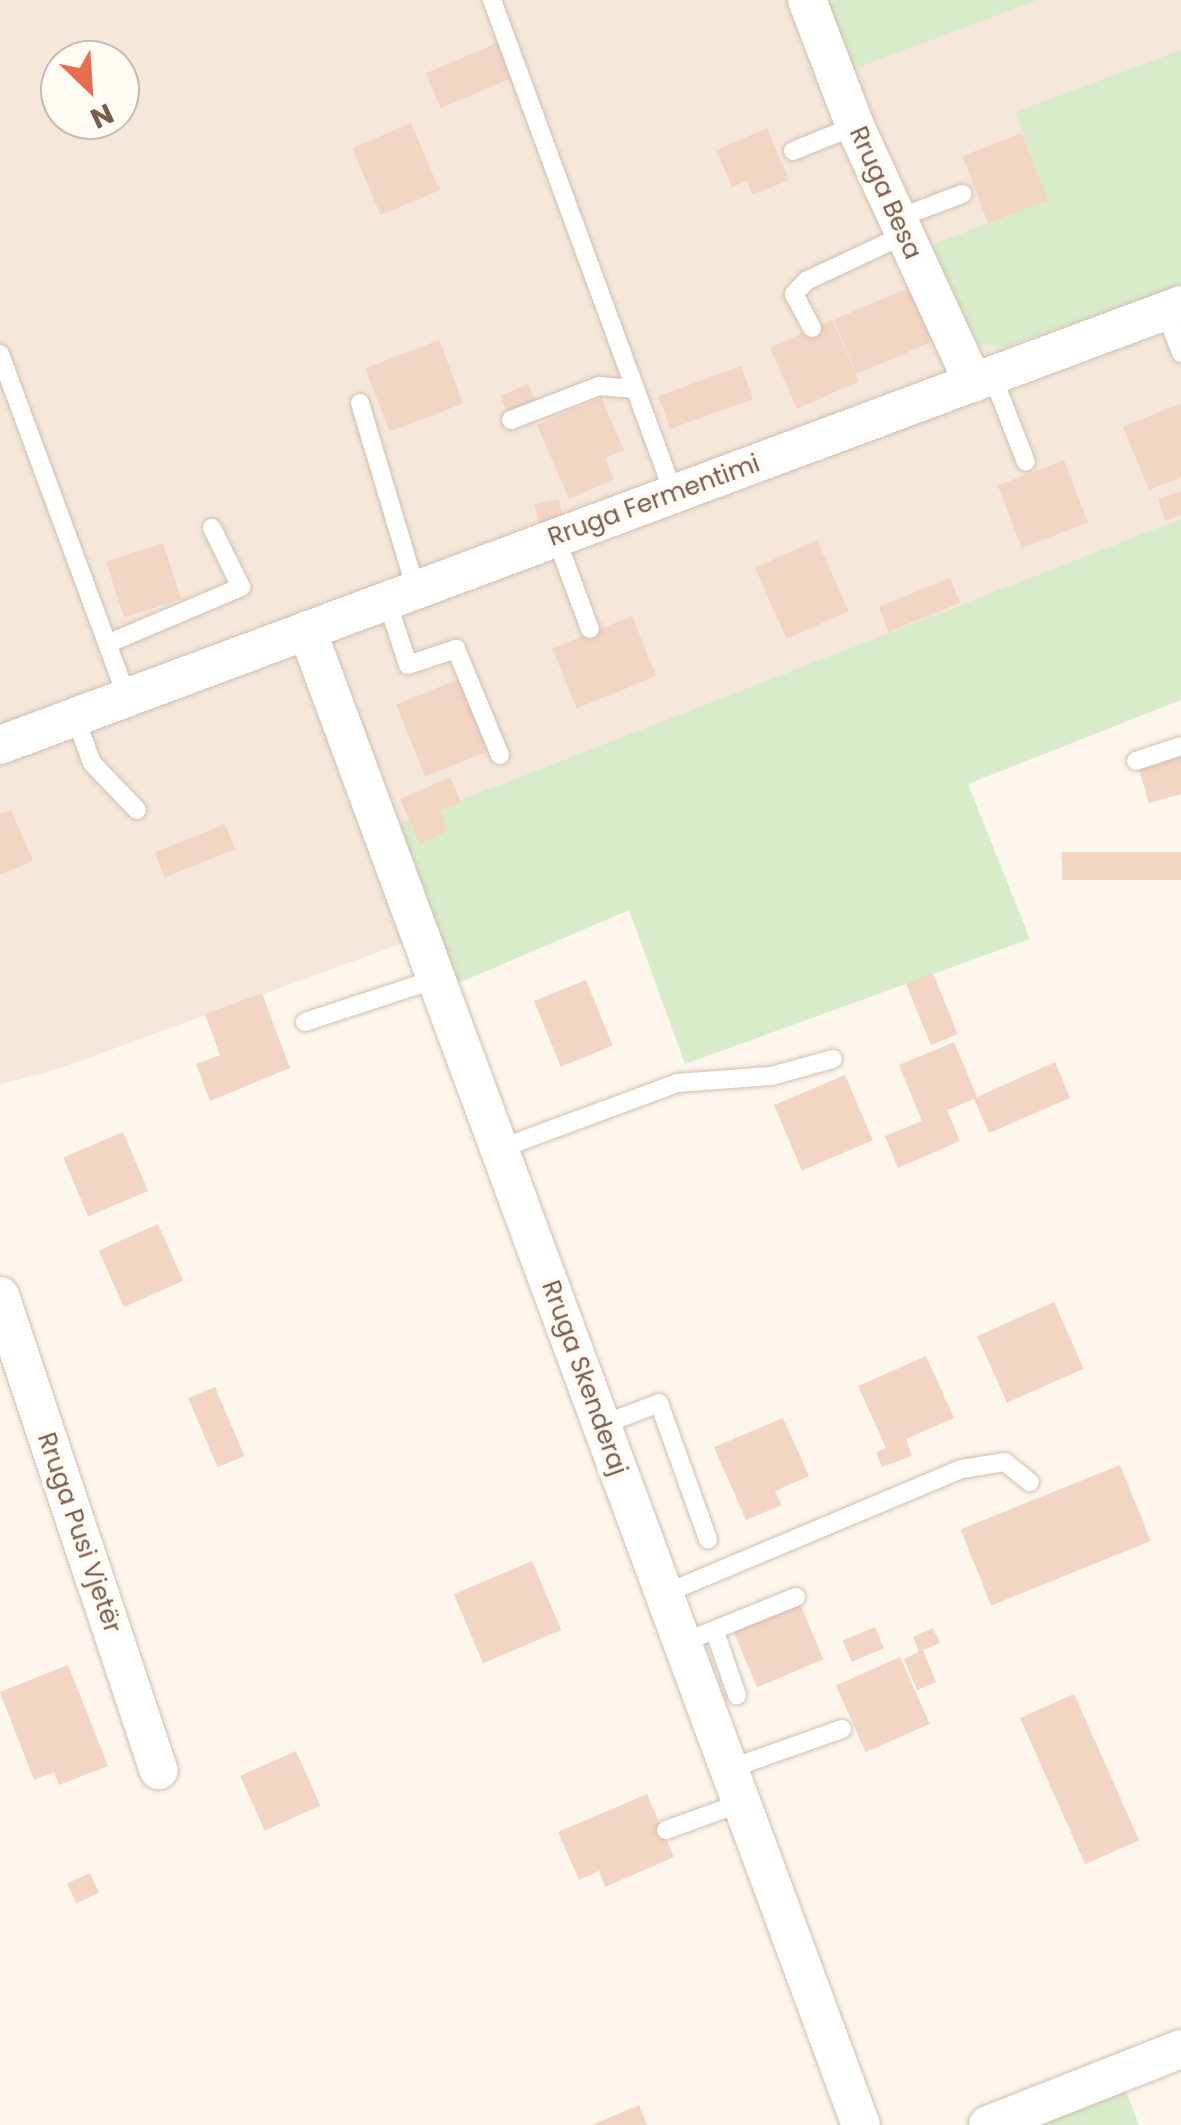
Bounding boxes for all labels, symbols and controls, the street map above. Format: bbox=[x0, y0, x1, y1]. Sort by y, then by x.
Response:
north arrow bbox=[40, 40, 140, 140]
text: N bbox=[84, 94, 120, 138]
street label: Rruga Besa bbox=[842, 122, 928, 264]
street label: Rruga Fermentimi bbox=[544, 449, 764, 553]
street label: Rruga Skenderaj bbox=[535, 1277, 633, 1479]
street label: Rruga Pusi Vjetër bbox=[31, 1429, 127, 1637]

